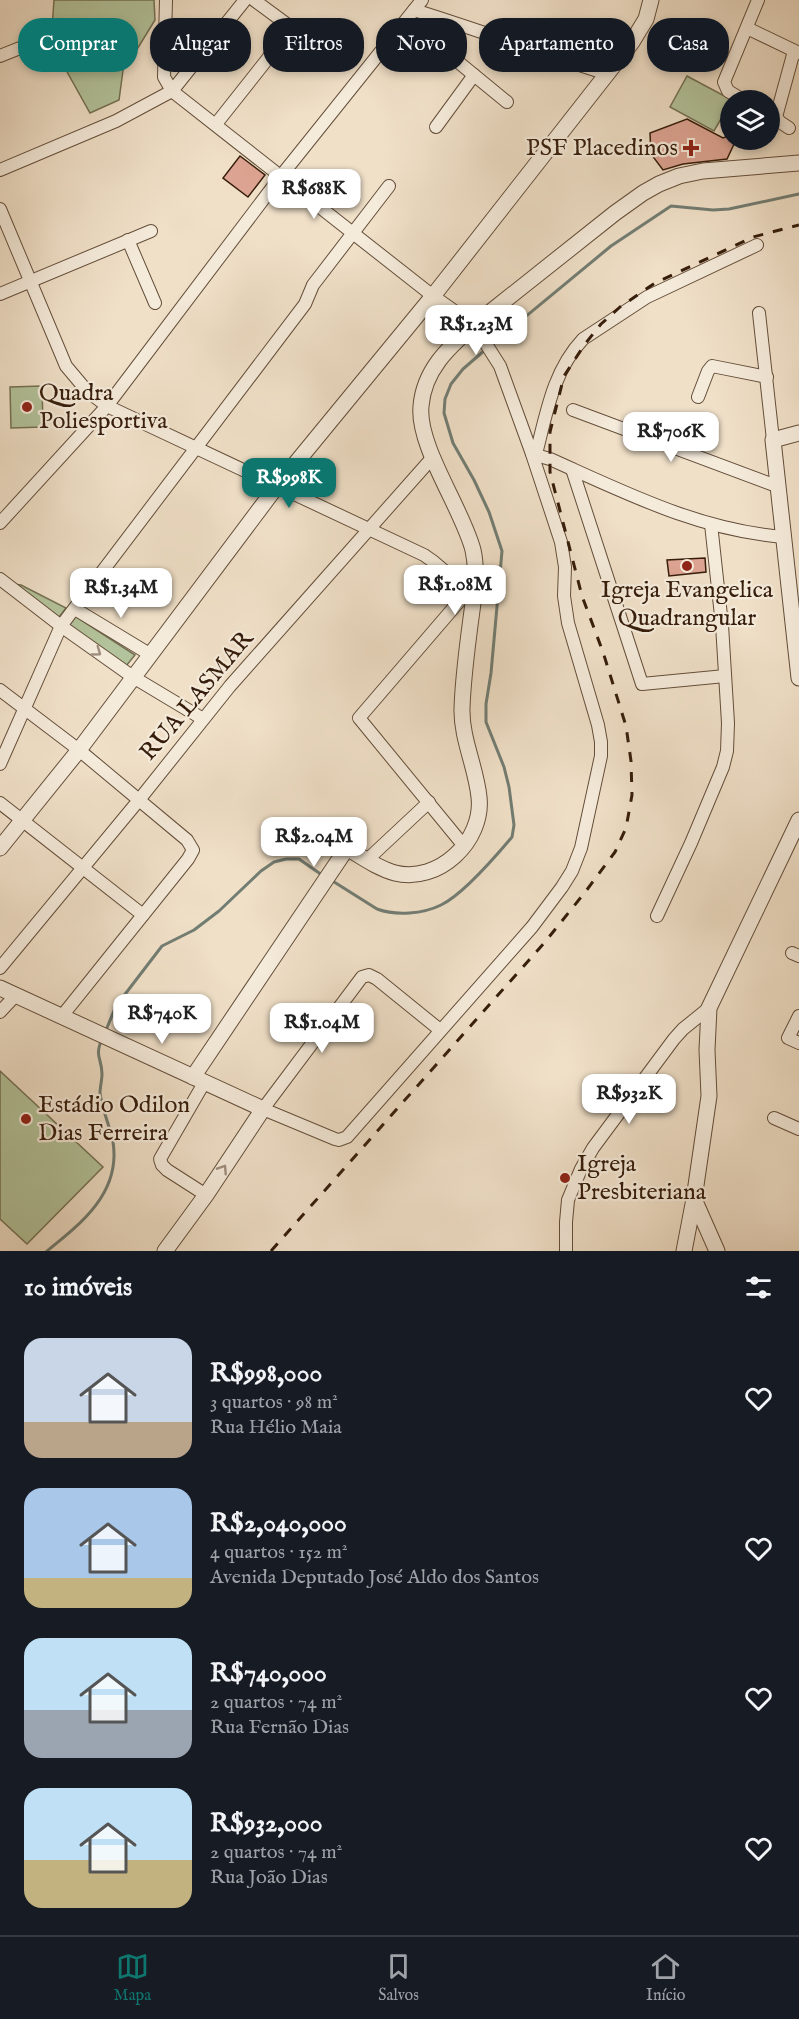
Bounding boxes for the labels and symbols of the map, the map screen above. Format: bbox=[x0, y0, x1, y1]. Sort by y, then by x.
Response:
place label: PSF Placedinos bbox=[526, 133, 678, 164]
marker: PSF Placedinos bbox=[682, 139, 700, 157]
pin: R$688K bbox=[265, 169, 363, 220]
pin: R$1.23M bbox=[421, 305, 531, 356]
place label: Quadra Poliesportiva bbox=[39, 378, 168, 437]
marker: Quadra Poliesportiva bbox=[20, 400, 34, 414]
pin: R$706K bbox=[622, 412, 720, 463]
pin: R$998K bbox=[240, 458, 338, 509]
marker: Igreja Evangelica Quadrangular bbox=[680, 559, 694, 573]
pin: R$1.08M bbox=[400, 565, 510, 616]
pin: R$1.34M bbox=[66, 568, 176, 619]
place label: Igreja Evangelica Quadrangular bbox=[601, 575, 774, 634]
street label: RUA LASMAR bbox=[134, 624, 261, 767]
one-way arrow bbox=[90, 644, 101, 655]
pin: R$2.04M bbox=[259, 817, 369, 868]
pin: R$740K bbox=[113, 994, 211, 1045]
pin: R$1.04M bbox=[267, 1003, 377, 1054]
pin: R$932K bbox=[580, 1074, 678, 1125]
place label: Estádio Odilon Dias Ferreira bbox=[38, 1090, 190, 1149]
marker: Estádio Odilon Dias Ferreira bbox=[19, 1112, 33, 1126]
place label: Igreja Presbiteriana bbox=[577, 1149, 707, 1208]
one-way arrow bbox=[216, 1165, 227, 1176]
marker: Igreja Presbiteriana bbox=[558, 1171, 572, 1185]

